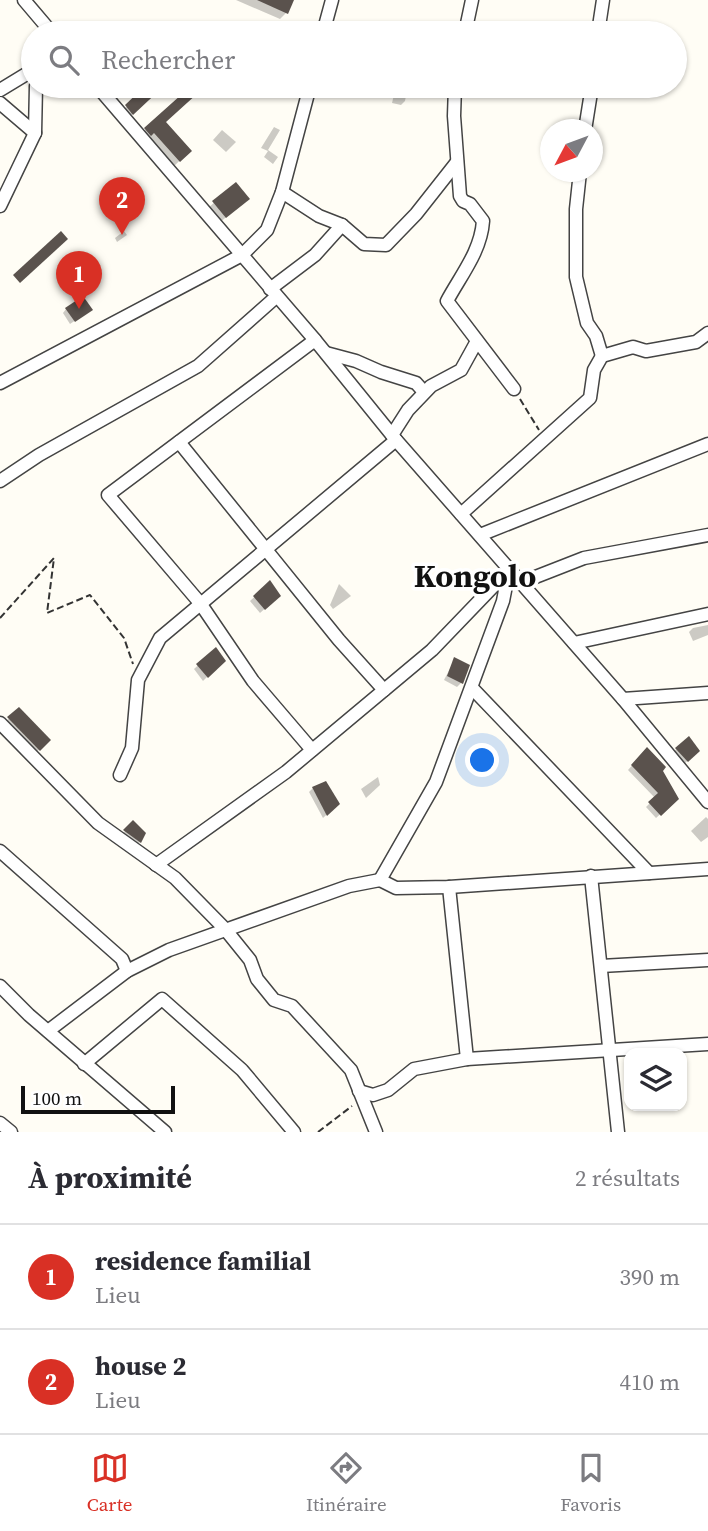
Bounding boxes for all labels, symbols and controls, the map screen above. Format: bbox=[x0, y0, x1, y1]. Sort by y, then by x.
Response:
search box bbox=[21, 21, 687, 98]
icon: search bbox=[45, 41, 83, 79]
text: Rechercher bbox=[101, 42, 235, 78]
north arrow bbox=[540, 119, 603, 182]
pin: 2 bbox=[99, 177, 145, 235]
pin: 1 bbox=[56, 251, 102, 309]
district label: Kongolo bbox=[414, 554, 536, 598]
your location bbox=[465, 743, 499, 777]
map controls bbox=[624, 1048, 687, 1111]
button: layers bbox=[624, 1048, 687, 1111]
scale bar bbox=[21, 1083, 175, 1115]
text: 100 m bbox=[32, 1085, 82, 1111]
text: À proximité bbox=[28, 1157, 192, 1198]
text: 2 résultats bbox=[575, 1162, 680, 1194]
text: residence familial bbox=[95, 1243, 311, 1279]
text: 1 bbox=[45, 1261, 57, 1293]
text: 390 m bbox=[619, 1261, 680, 1293]
text: Lieu bbox=[95, 1279, 141, 1311]
text: house 2 bbox=[95, 1348, 187, 1384]
text: 2 bbox=[45, 1366, 57, 1398]
text: 410 m bbox=[619, 1366, 680, 1398]
text: Lieu bbox=[95, 1384, 141, 1416]
tab: Carte bbox=[87, 1449, 133, 1517]
tab: Itinéraire bbox=[306, 1449, 387, 1517]
tab: Favoris bbox=[560, 1449, 621, 1517]

